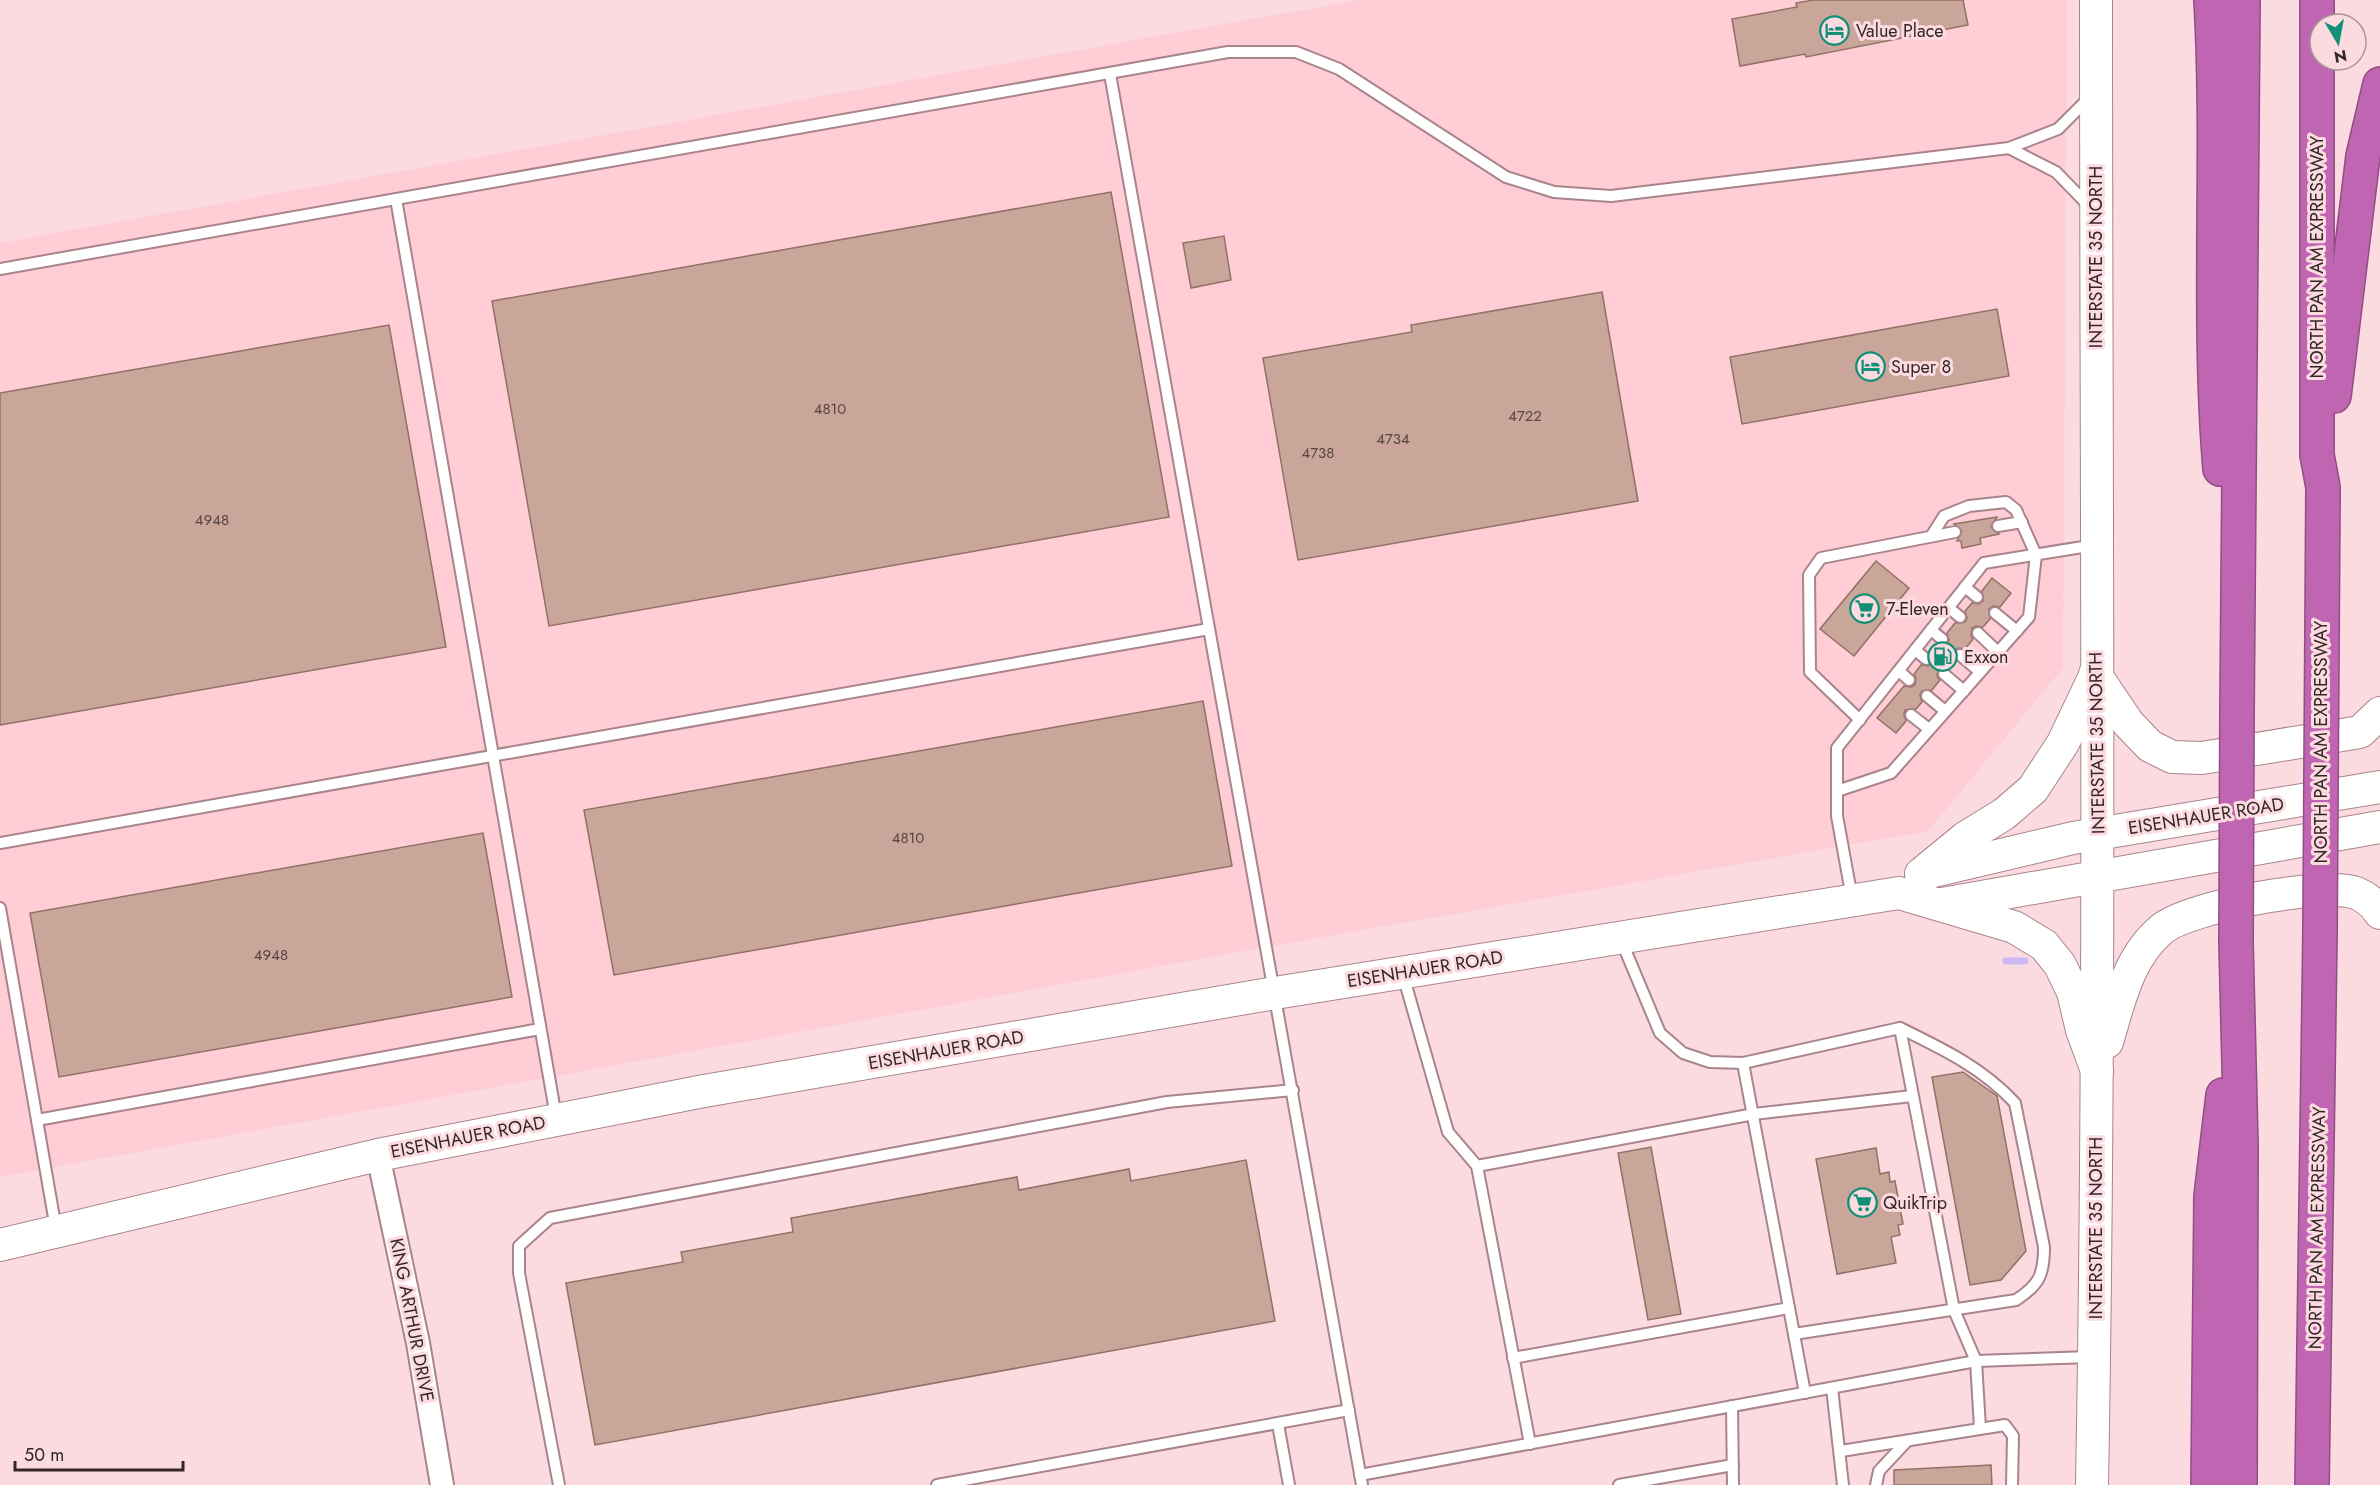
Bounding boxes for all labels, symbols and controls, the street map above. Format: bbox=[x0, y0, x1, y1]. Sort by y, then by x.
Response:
north arrow bbox=[2308, 12, 2368, 72]
hotel icon: Value Place bbox=[1819, 15, 1851, 47]
place label: Value Place bbox=[1856, 18, 1944, 44]
text: N bbox=[2332, 44, 2349, 69]
street label: NORTH PAN AM EXPRESSWAY bbox=[2304, 135, 2330, 378]
street label: INTERSTATE 35 NORTH bbox=[2083, 166, 2109, 348]
hotel icon: Super 8 bbox=[1854, 351, 1886, 383]
place label: Super 8 bbox=[1891, 354, 1951, 380]
house number: 4810 bbox=[814, 398, 846, 420]
house number: 4722 bbox=[1508, 405, 1542, 427]
house number: 4734 bbox=[1376, 428, 1410, 450]
house number: 4738 bbox=[1301, 442, 1335, 464]
house number: 4948 bbox=[195, 509, 229, 531]
supermarket icon: 7-Eleven bbox=[1849, 593, 1881, 625]
place label: 7-Eleven bbox=[1886, 596, 1949, 622]
street label: NORTH PAN AM EXPRESSWAY bbox=[2308, 620, 2334, 863]
fuel station icon: Exxon bbox=[1927, 641, 1959, 673]
place label: Exxon bbox=[1964, 644, 2009, 670]
street label: INTERSTATE 35 NORTH bbox=[2082, 652, 2112, 834]
street label: EISENHAUER ROAD bbox=[2126, 791, 2286, 841]
house number: 4810 bbox=[892, 827, 924, 849]
house number: 4948 bbox=[254, 944, 288, 966]
street label: EISENHAUER ROAD bbox=[1345, 944, 1505, 994]
street label: EISENHAUER ROAD bbox=[866, 1024, 1026, 1076]
street label: NORTH PAN AM EXPRESSWAY bbox=[2302, 1106, 2332, 1350]
street label: EISENHAUER ROAD bbox=[388, 1109, 548, 1165]
street label: INTERSTATE 35 NORTH bbox=[2083, 1137, 2109, 1319]
supermarket icon: QuikTrip bbox=[1846, 1187, 1878, 1219]
place label: QuikTrip bbox=[1883, 1190, 1947, 1216]
street label: KING ARTHUR DRIVE bbox=[383, 1236, 441, 1404]
scale bar bbox=[15, 1434, 183, 1472]
text: 50 m bbox=[24, 1442, 64, 1468]

